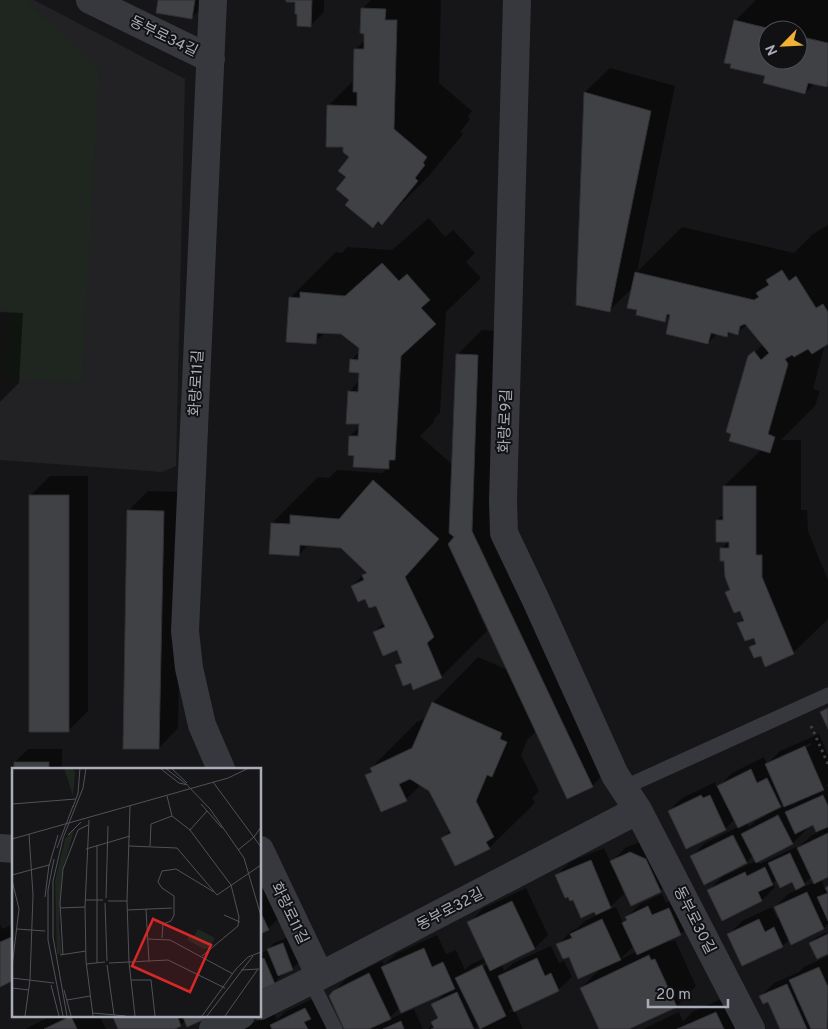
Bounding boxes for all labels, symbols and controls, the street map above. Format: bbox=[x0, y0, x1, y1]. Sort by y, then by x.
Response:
street label: 동부로34길 bbox=[126, 13, 201, 62]
north arrow bbox=[758, 20, 808, 70]
text: N bbox=[763, 42, 782, 58]
street label: 화랑로11길 bbox=[186, 349, 209, 417]
street label: 화랑로9길 bbox=[496, 389, 517, 453]
inset map bbox=[12, 768, 261, 1016]
street label: 화랑로11길 bbox=[266, 880, 312, 948]
street label: 동부로30길 bbox=[668, 884, 719, 958]
street label: 동부로32길 bbox=[414, 885, 487, 936]
scale bar bbox=[648, 976, 728, 1008]
text: 20 m bbox=[656, 986, 691, 1005]

